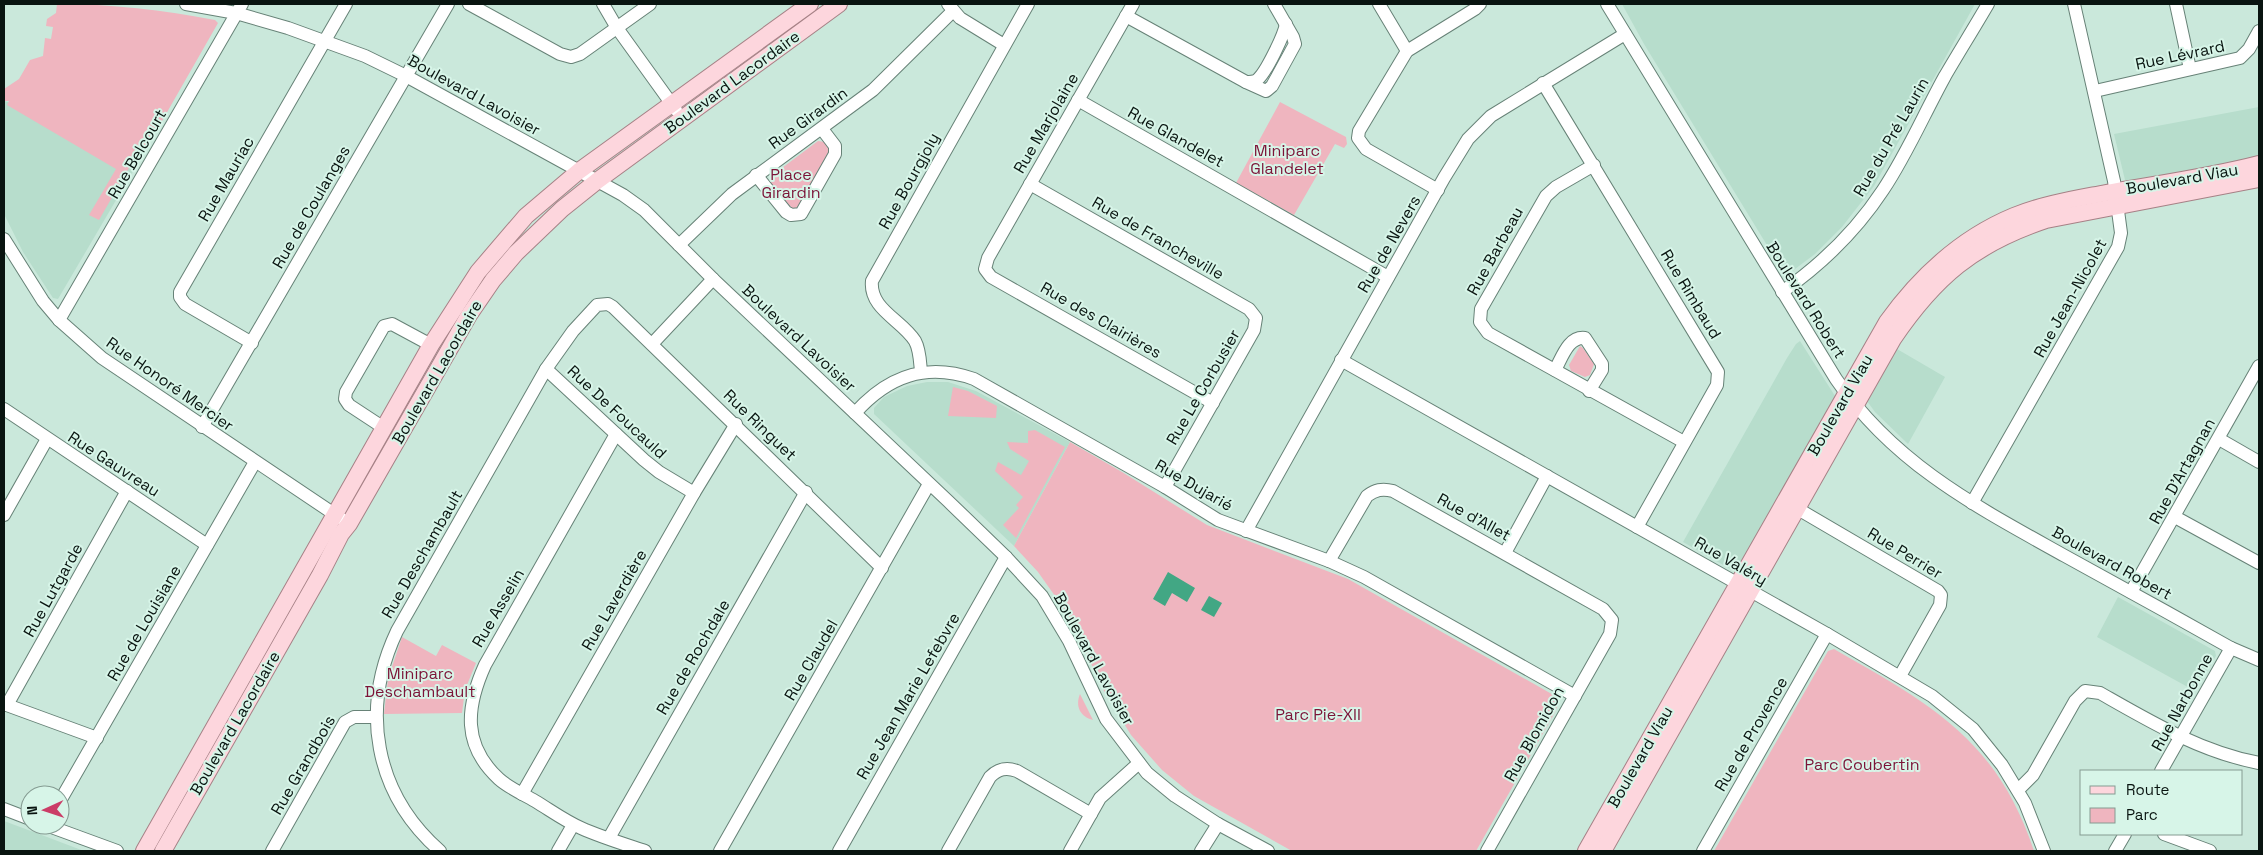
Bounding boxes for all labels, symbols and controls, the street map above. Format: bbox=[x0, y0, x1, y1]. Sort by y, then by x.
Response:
street label: Boulevard Lacordaire bbox=[660, 26, 804, 138]
street label: Rue Lévrard bbox=[2133, 35, 2227, 75]
street label: Boulevard Lavoisier bbox=[404, 50, 544, 140]
street label: Rue Marjolaine bbox=[1009, 69, 1083, 177]
street label: Rue du Pré Laurin bbox=[1848, 74, 1934, 200]
street label: Rue Girardin bbox=[764, 82, 852, 154]
street label: Rue Glandelet bbox=[1124, 102, 1228, 172]
street label: Rue Belcourt bbox=[103, 105, 171, 203]
street label: Rue Bourgjoly bbox=[874, 129, 944, 233]
street label: Rue Mauriac bbox=[193, 133, 259, 225]
park label: Miniparc Glandelet bbox=[1250, 140, 1324, 179]
street label: Rue de Coulanges bbox=[267, 142, 355, 272]
street label: Boulevard Viau bbox=[2124, 159, 2240, 199]
park label: Place Girardin bbox=[761, 164, 821, 203]
street label: Rue de Nevers bbox=[1353, 191, 1425, 297]
street label: Rue de Francheville bbox=[1088, 192, 1228, 284]
street label: Rue Barbeau bbox=[1462, 203, 1528, 299]
street label: Rue Jean-Nicolet bbox=[2029, 235, 2111, 361]
street label: Boulevard Robert bbox=[1762, 238, 1850, 362]
street label: Rue Rimbaud bbox=[1656, 245, 1726, 343]
street label: Rue des Clairières bbox=[1037, 277, 1165, 363]
street label: Boulevard Lavoisier bbox=[738, 280, 860, 396]
street label: Boulevard Lacordaire bbox=[387, 296, 487, 448]
street label: Rue Le Corbusier bbox=[1161, 326, 1245, 448]
street label: Rue Honoré Mercier bbox=[102, 332, 238, 436]
street label: Boulevard Viau bbox=[1803, 351, 1877, 459]
street label: Rue De Foucauld bbox=[563, 361, 671, 463]
street label: Rue Ringuet bbox=[719, 385, 801, 465]
street label: Rue D'Artagnan bbox=[2144, 414, 2220, 528]
street label: Rue Gauvreau bbox=[64, 426, 164, 502]
street label: Rue Dujarié bbox=[1151, 454, 1237, 516]
street label: Rue Deschambault bbox=[377, 486, 467, 622]
street label: Rue d'Allet bbox=[1434, 488, 1514, 546]
street label: Boulevard Robert bbox=[2048, 521, 2176, 605]
street label: Rue Perrier bbox=[1864, 522, 1946, 584]
street label: Rue Valéry bbox=[1691, 532, 1771, 590]
street label: Rue Lutgarde bbox=[19, 539, 87, 641]
street label: Rue Laverdière bbox=[577, 546, 651, 654]
street label: Rue de Louisiane bbox=[102, 561, 186, 685]
street label: Rue Asselin bbox=[467, 565, 529, 651]
street label: Boulevard Lavoisier bbox=[1049, 589, 1139, 729]
street label: Rue de Rochdale bbox=[652, 596, 734, 718]
street label: Rue Jean Marie Lefebvre bbox=[852, 609, 964, 783]
street label: Rue Claudel bbox=[779, 616, 843, 704]
street label: Boulevard Lacordaire bbox=[185, 647, 285, 799]
street label: Rue Narbonne bbox=[2146, 649, 2218, 755]
park label: Miniparc Deschambault bbox=[364, 663, 476, 702]
street label: Rue de Provence bbox=[1710, 673, 1792, 795]
street label: Rue Blomidon bbox=[1499, 683, 1569, 785]
street label: Boulevard Viau bbox=[1603, 703, 1677, 811]
park label: Parc Pie-XII bbox=[1275, 704, 1361, 725]
street label: Rue Grandbois bbox=[266, 711, 340, 819]
park label: Parc Coubertin bbox=[1805, 754, 1919, 775]
legend bbox=[2080, 770, 2243, 835]
text: Route bbox=[2126, 780, 2170, 799]
north arrow bbox=[20, 785, 70, 835]
text: Parc bbox=[2126, 805, 2158, 824]
text: N bbox=[23, 806, 41, 816]

